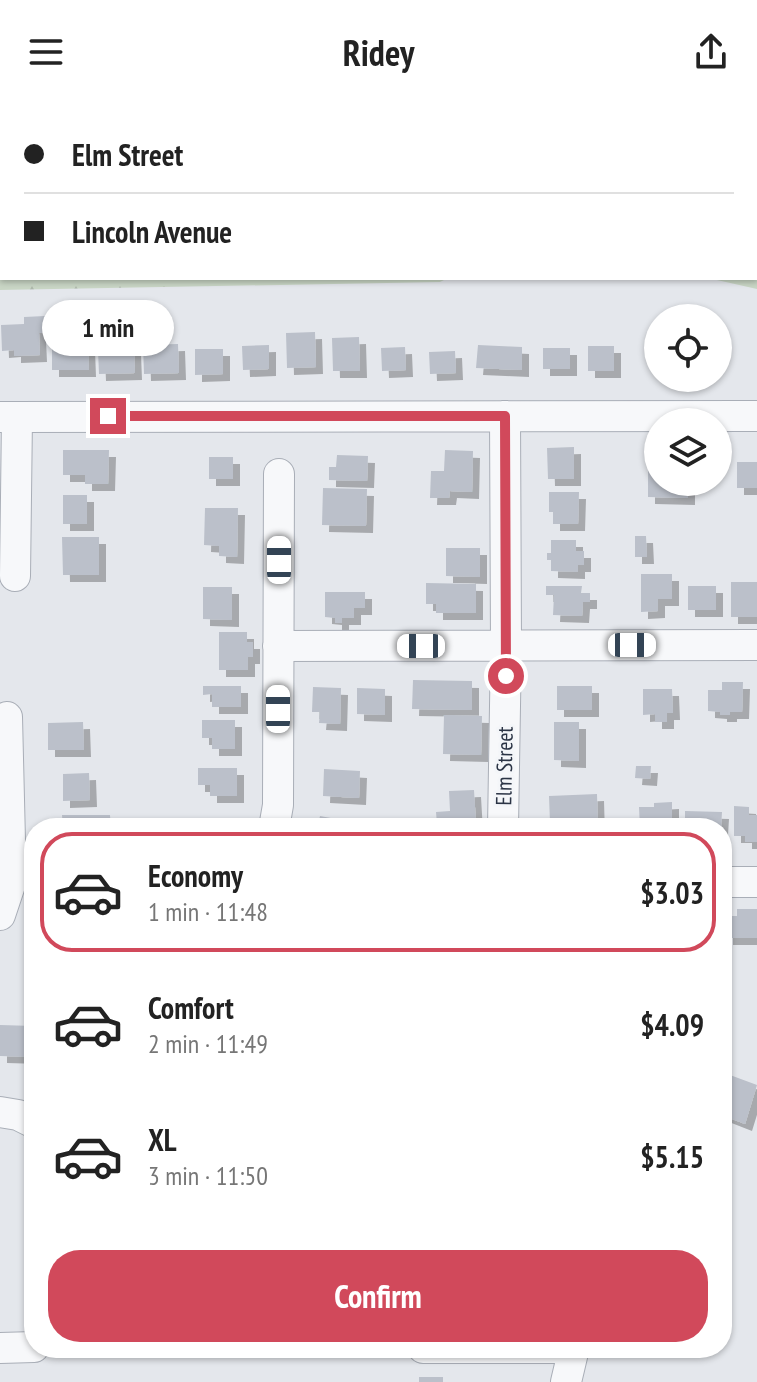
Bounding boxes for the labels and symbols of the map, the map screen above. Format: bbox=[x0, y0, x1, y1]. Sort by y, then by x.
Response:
callout: 1 min bbox=[42, 300, 174, 356]
route end bbox=[90, 398, 126, 434]
car bbox=[267, 536, 291, 584]
car bbox=[608, 633, 656, 657]
car bbox=[397, 634, 445, 658]
route start bbox=[488, 658, 524, 694]
car bbox=[266, 685, 290, 733]
street label: Elm Street bbox=[489, 726, 519, 806]

